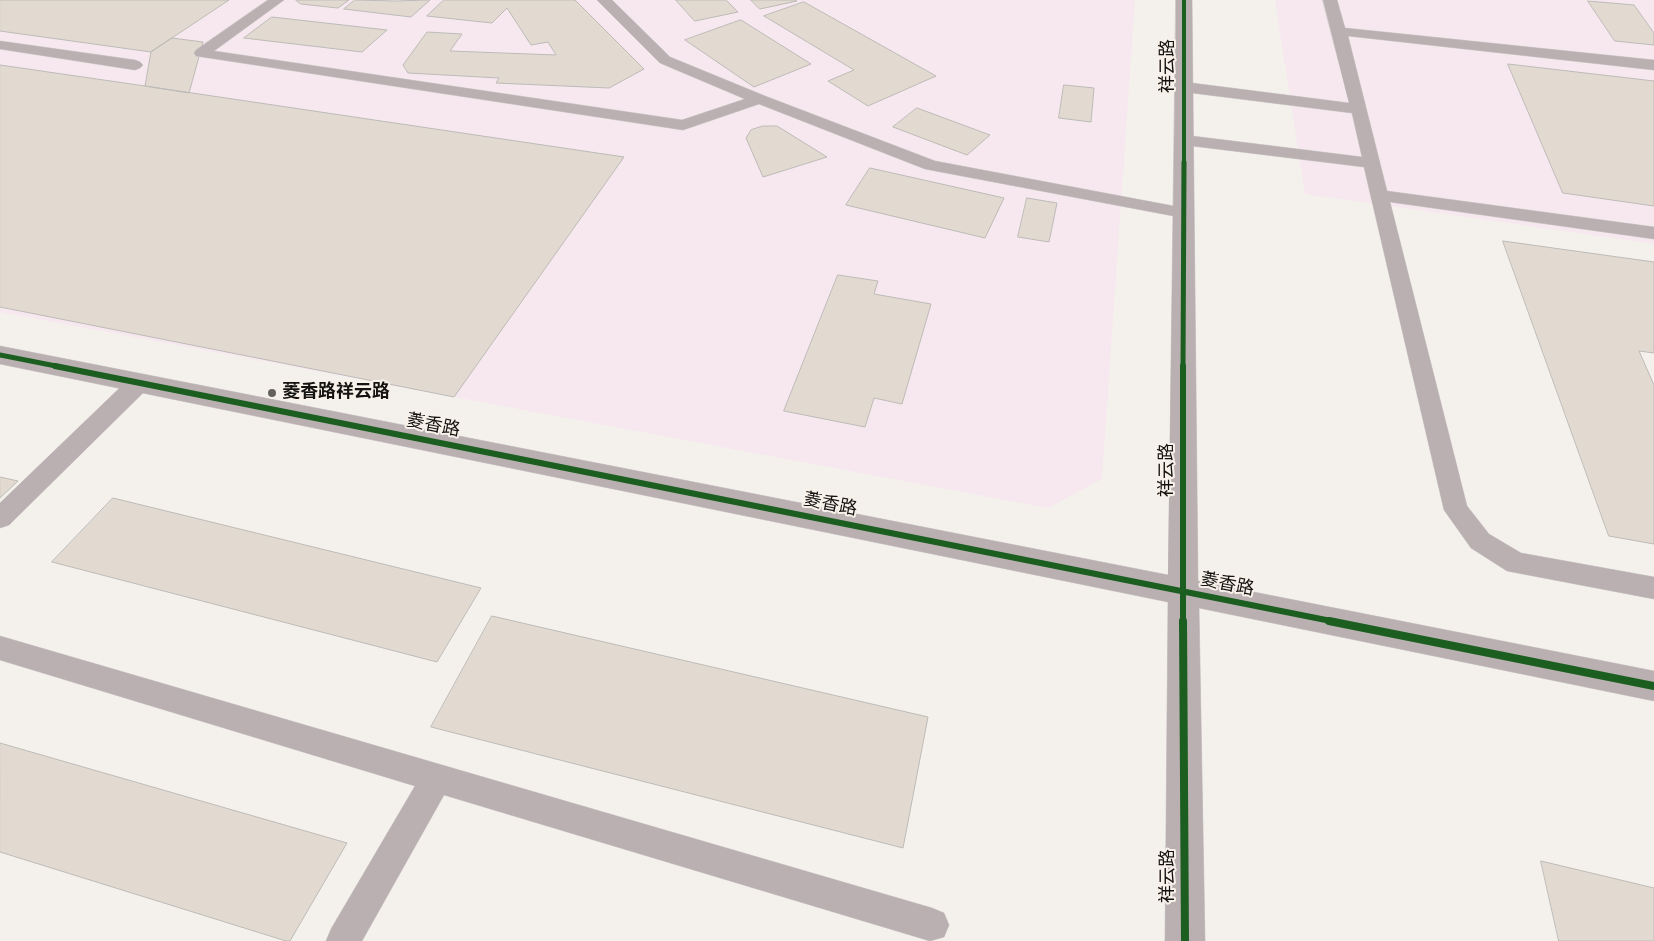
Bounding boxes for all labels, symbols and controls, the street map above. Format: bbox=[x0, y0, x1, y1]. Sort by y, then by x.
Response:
street label: 祥云路 bbox=[1158, 39, 1180, 93]
place label: 菱香路祥云路 bbox=[282, 382, 390, 404]
marker: 菱香路祥云路 bbox=[266, 387, 278, 399]
street label: 菱香路 bbox=[404, 411, 462, 443]
street label: 祥云路 bbox=[1157, 443, 1179, 497]
street label: 菱香路 bbox=[801, 490, 859, 522]
street label: 菱香路 bbox=[1198, 570, 1256, 602]
street label: 祥云路 bbox=[1158, 849, 1180, 903]

